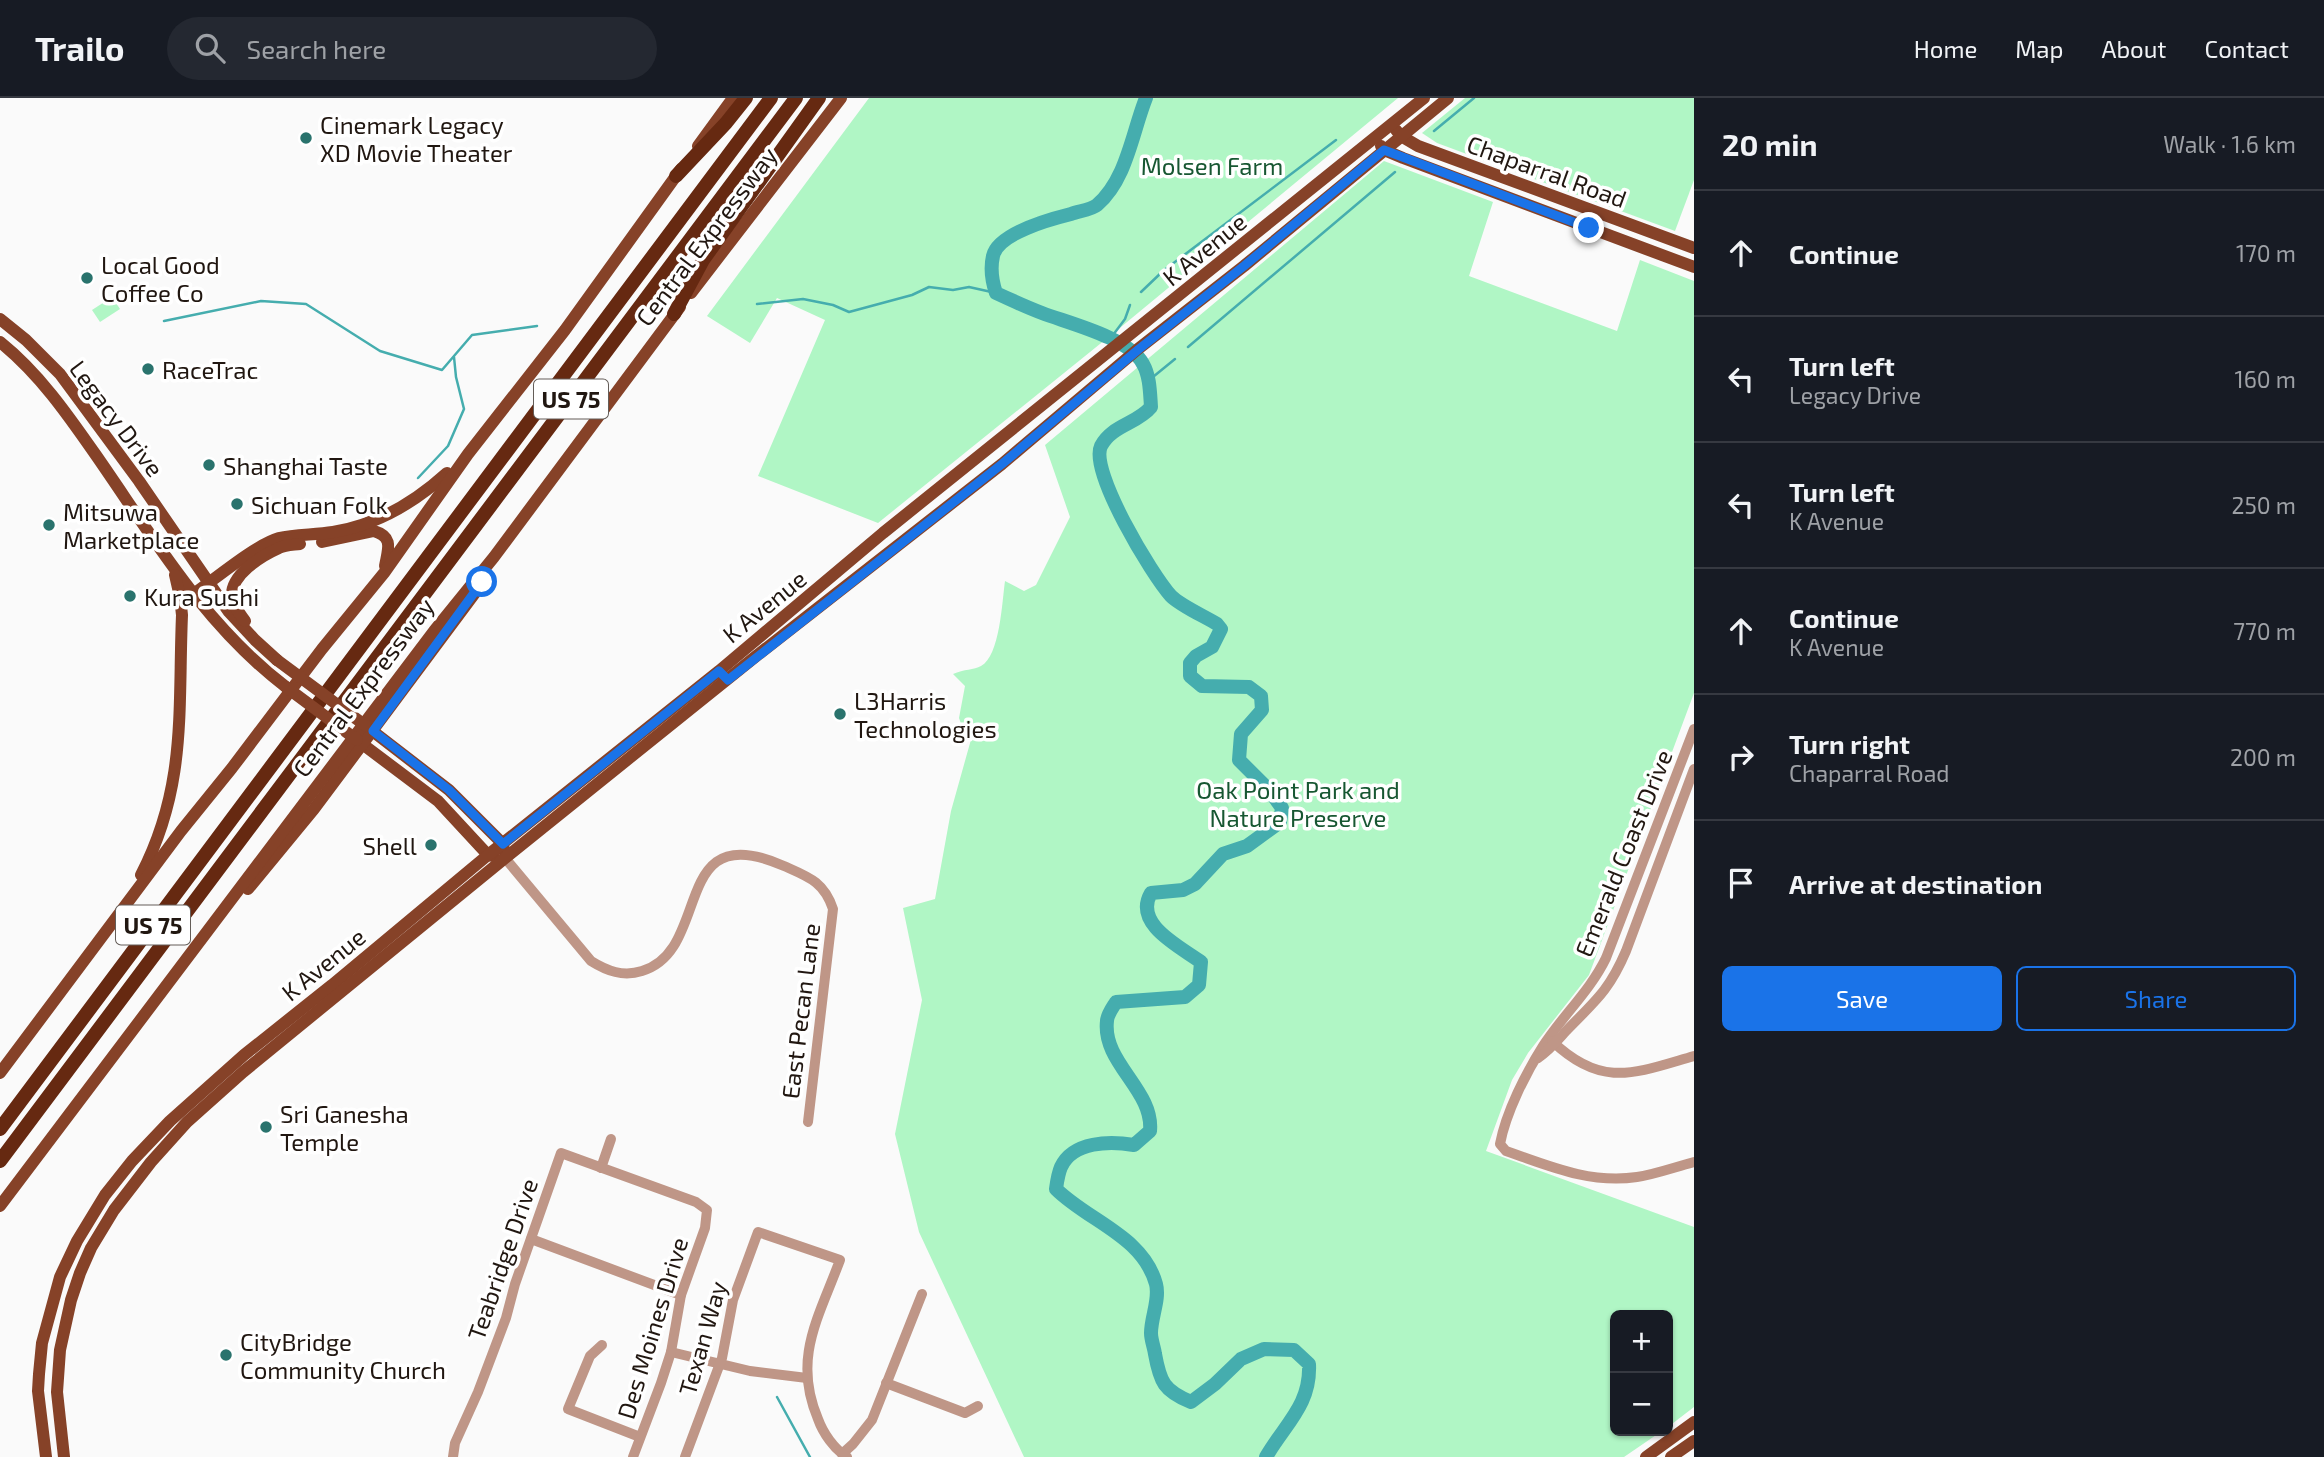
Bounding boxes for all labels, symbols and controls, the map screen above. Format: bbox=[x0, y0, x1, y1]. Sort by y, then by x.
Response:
search box bbox=[167, 17, 657, 80]
text: Trailo bbox=[35, 28, 125, 68]
icon: search bbox=[191, 29, 229, 67]
text: Search here bbox=[247, 33, 386, 64]
text: Home bbox=[1914, 34, 1977, 63]
text: Map bbox=[2015, 34, 2063, 63]
text: About bbox=[2101, 34, 2167, 63]
text: Contact bbox=[2205, 34, 2289, 63]
place label: Cinemark Legacy XD Movie Theater bbox=[320, 110, 513, 167]
text: 20 min bbox=[1722, 126, 1818, 162]
street label: Chaparral Road bbox=[1463, 129, 1631, 213]
marker: Cinemark Legacy XD Movie Theater bbox=[298, 130, 314, 146]
text: Walk · 1.6 km bbox=[2163, 130, 2296, 158]
street label: Central Expressway bbox=[629, 141, 783, 331]
park label: Molsen Farm bbox=[1141, 151, 1283, 180]
street label: K Avenue bbox=[1156, 207, 1252, 291]
route end bbox=[1573, 212, 1604, 243]
icon: ahead bbox=[1722, 234, 1760, 272]
text: Continue bbox=[1789, 238, 1899, 269]
text: 170 m bbox=[2236, 239, 2296, 267]
place label: Local Good Coffee Co bbox=[101, 250, 220, 307]
marker: Local Good Coffee Co bbox=[79, 270, 95, 286]
text: Turn left bbox=[1789, 350, 1895, 381]
street label: Legacy Drive bbox=[64, 354, 170, 482]
place label: RaceTrac bbox=[162, 355, 258, 384]
icon: left bbox=[1722, 360, 1760, 398]
marker: RaceTrac bbox=[140, 361, 156, 377]
text: 160 m bbox=[2235, 365, 2296, 393]
road number: US 75 bbox=[534, 380, 608, 418]
text: Legacy Drive bbox=[1789, 381, 1921, 409]
place label: Shanghai Taste bbox=[223, 451, 388, 480]
marker: Shanghai Taste bbox=[201, 457, 217, 473]
text: Turn left bbox=[1789, 476, 1895, 507]
icon: left bbox=[1722, 486, 1760, 524]
place label: Sichuan Folk bbox=[251, 490, 388, 519]
text: 250 m bbox=[2232, 491, 2296, 519]
marker: Sichuan Folk bbox=[229, 496, 245, 512]
place label: Mitsuwa Marketplace bbox=[63, 497, 199, 554]
text: K Avenue bbox=[1789, 507, 1884, 535]
marker: Mitsuwa Marketplace bbox=[41, 517, 57, 533]
street label: K Avenue bbox=[716, 564, 812, 648]
route start bbox=[466, 566, 497, 597]
place label: Kura Sushi bbox=[144, 582, 259, 611]
marker: Kura Sushi bbox=[122, 588, 138, 604]
street label: Central Expressway bbox=[286, 592, 440, 782]
text: Continue bbox=[1789, 602, 1899, 633]
icon: ahead bbox=[1722, 612, 1760, 650]
text: 770 m bbox=[2233, 617, 2296, 645]
text: K Avenue bbox=[1789, 633, 1884, 661]
place label: L3Harris Technologies bbox=[854, 686, 997, 743]
marker: L3Harris Technologies bbox=[832, 706, 848, 722]
text: Turn right bbox=[1789, 728, 1910, 759]
icon: right bbox=[1722, 738, 1760, 776]
text: 200 m bbox=[2230, 743, 2296, 771]
street label: Emerald Coast Drive bbox=[1568, 745, 1678, 961]
text: Chaparral Road bbox=[1789, 759, 1950, 787]
park label: Oak Point Park and Nature Preserve bbox=[1196, 775, 1400, 832]
place label: Shell bbox=[362, 831, 417, 860]
marker: Shell bbox=[423, 837, 439, 853]
icon: arrive bbox=[1722, 864, 1760, 902]
text: Arrive at destination bbox=[1789, 868, 2042, 899]
road number: US 75 bbox=[116, 905, 190, 944]
street label: K Avenue bbox=[275, 922, 371, 1006]
street label: East Pecan Lane bbox=[775, 922, 825, 1100]
button: Save bbox=[1722, 966, 2002, 1031]
button: Share bbox=[2016, 966, 2296, 1031]
place label: Sri Ganesha Temple bbox=[280, 1099, 409, 1156]
marker: Sri Ganesha Temple bbox=[258, 1119, 274, 1135]
street label: Teabridge Drive bbox=[461, 1174, 543, 1344]
street label: Des Moines Drive bbox=[611, 1234, 693, 1422]
street label: Texan Way bbox=[672, 1277, 732, 1398]
map controls bbox=[1610, 1310, 1673, 1436]
button: + bbox=[1610, 1310, 1673, 1373]
place label: CityBridge Community Church bbox=[240, 1327, 446, 1384]
marker: CityBridge Community Church bbox=[218, 1347, 234, 1363]
button: − bbox=[1610, 1373, 1673, 1436]

